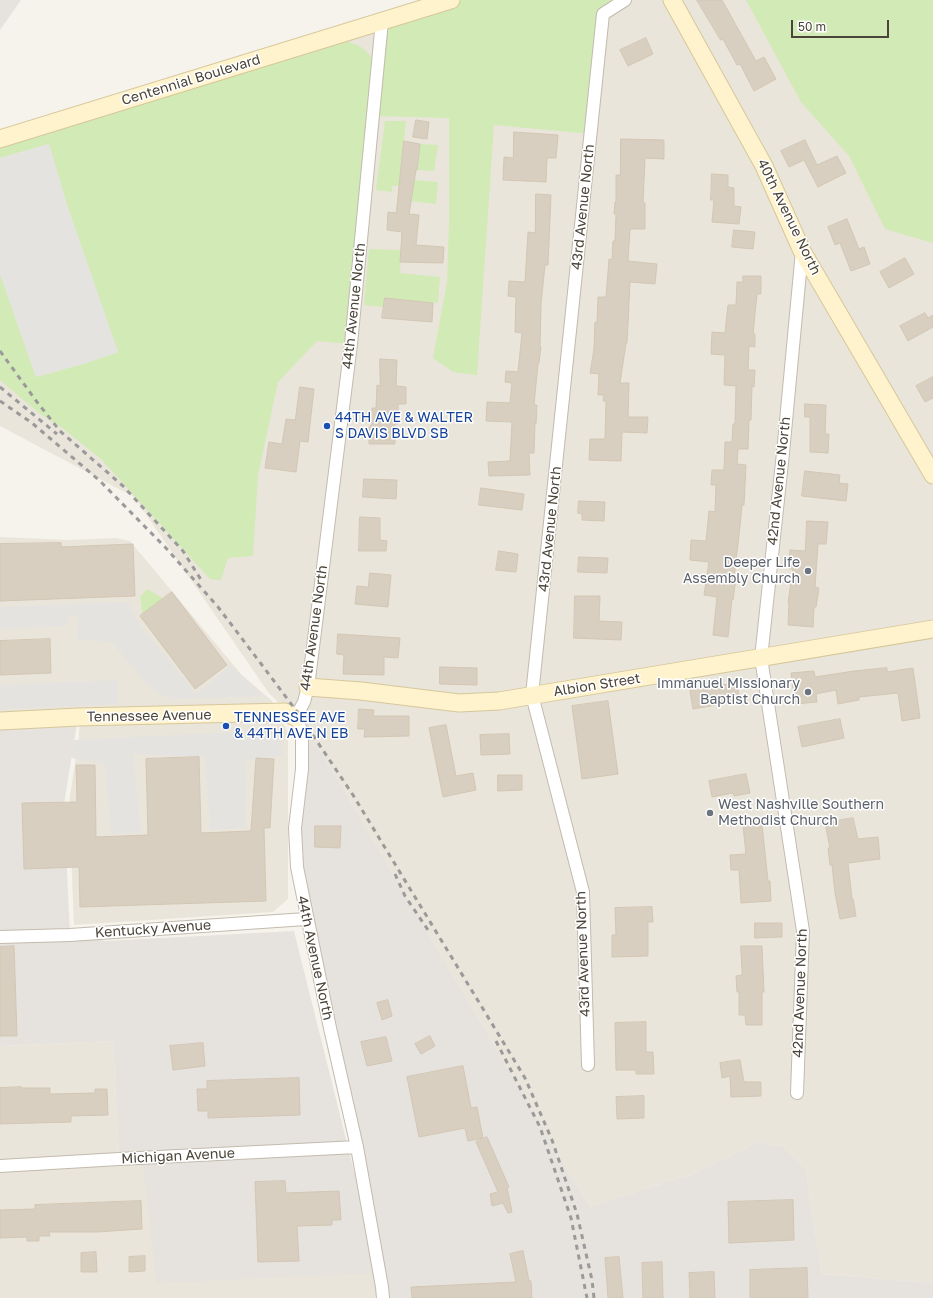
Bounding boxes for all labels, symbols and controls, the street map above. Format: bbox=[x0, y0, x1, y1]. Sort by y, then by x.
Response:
scale bar bbox=[793, 12, 891, 38]
text: 50 m bbox=[798, 19, 826, 34]
street label: Centennial Boulevard bbox=[120, 51, 262, 109]
street label: 43rd Avenue North bbox=[568, 143, 598, 271]
street label: 40th Avenue North bbox=[754, 156, 824, 278]
street label: 44th Avenue North bbox=[339, 242, 369, 370]
place label: 44TH AVE & WALTER S DAVIS BLVD SB bbox=[335, 410, 473, 442]
street label: 42nd Avenue North bbox=[764, 416, 794, 546]
marker: 44TH AVE & WALTER S DAVIS BLVD SB bbox=[322, 421, 332, 431]
street label: 43rd Avenue North bbox=[535, 465, 565, 593]
place label: Deeper Life Assembly Church bbox=[683, 555, 800, 588]
street label: 44th Avenue North bbox=[297, 564, 331, 692]
marker: Deeper Life Assembly Church bbox=[803, 566, 813, 576]
street label: Albion Street bbox=[552, 670, 642, 700]
place label: Immanuel Missionary Baptist Church bbox=[657, 676, 800, 708]
marker: Immanuel Missionary Baptist Church bbox=[803, 687, 813, 697]
street label: Tennessee Avenue bbox=[86, 707, 212, 725]
place label: TENNESSEE AVE & 44TH AVE N EB bbox=[234, 710, 348, 742]
marker: TENNESSEE AVE & 44TH AVE N EB bbox=[221, 721, 231, 731]
place label: West Nashville Southern Methodist Church bbox=[718, 797, 884, 830]
marker: West Nashville Southern Methodist Church bbox=[705, 808, 715, 818]
street label: 43rd Avenue North bbox=[572, 891, 594, 1017]
street label: 44th Avenue North bbox=[294, 894, 336, 1022]
street label: Kentucky Avenue bbox=[94, 917, 212, 941]
street label: 42nd Avenue North bbox=[789, 928, 811, 1058]
street label: Michigan Avenue bbox=[121, 1145, 235, 1167]

